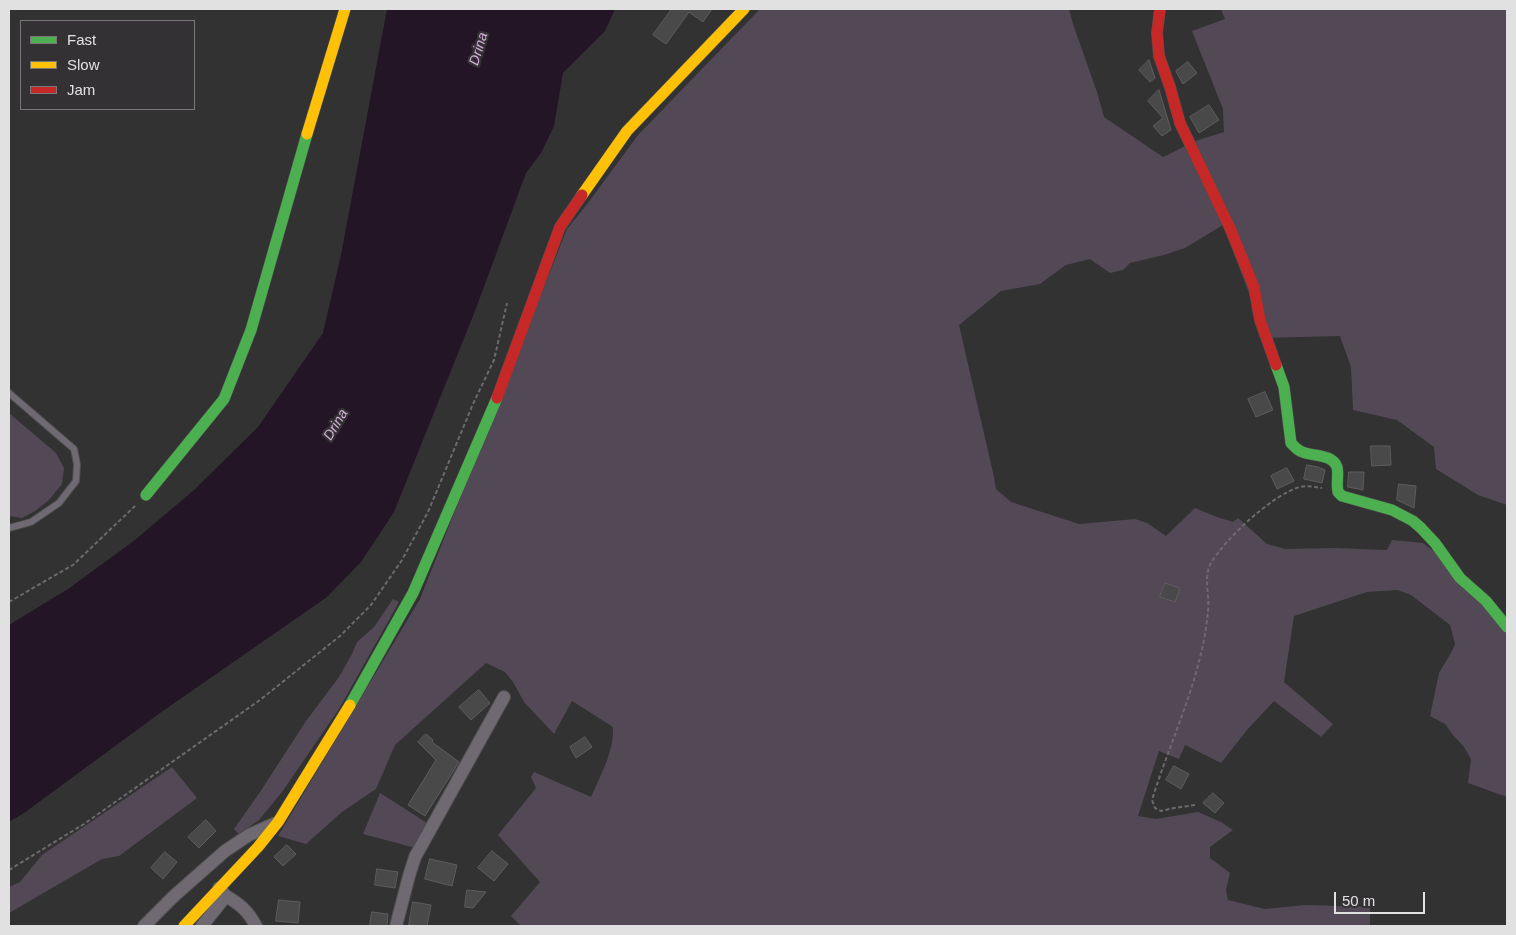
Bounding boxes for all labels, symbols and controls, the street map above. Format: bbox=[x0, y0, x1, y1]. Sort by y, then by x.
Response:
legend bbox=[20, 20, 195, 110]
text: Fast bbox=[67, 31, 96, 48]
water label: Drina bbox=[466, 31, 492, 67]
text: Slow bbox=[67, 56, 100, 73]
text: Jam bbox=[67, 81, 95, 98]
water label: Drina bbox=[320, 406, 352, 444]
scale bar bbox=[1336, 882, 1427, 914]
text: 50 m bbox=[1342, 892, 1375, 909]

